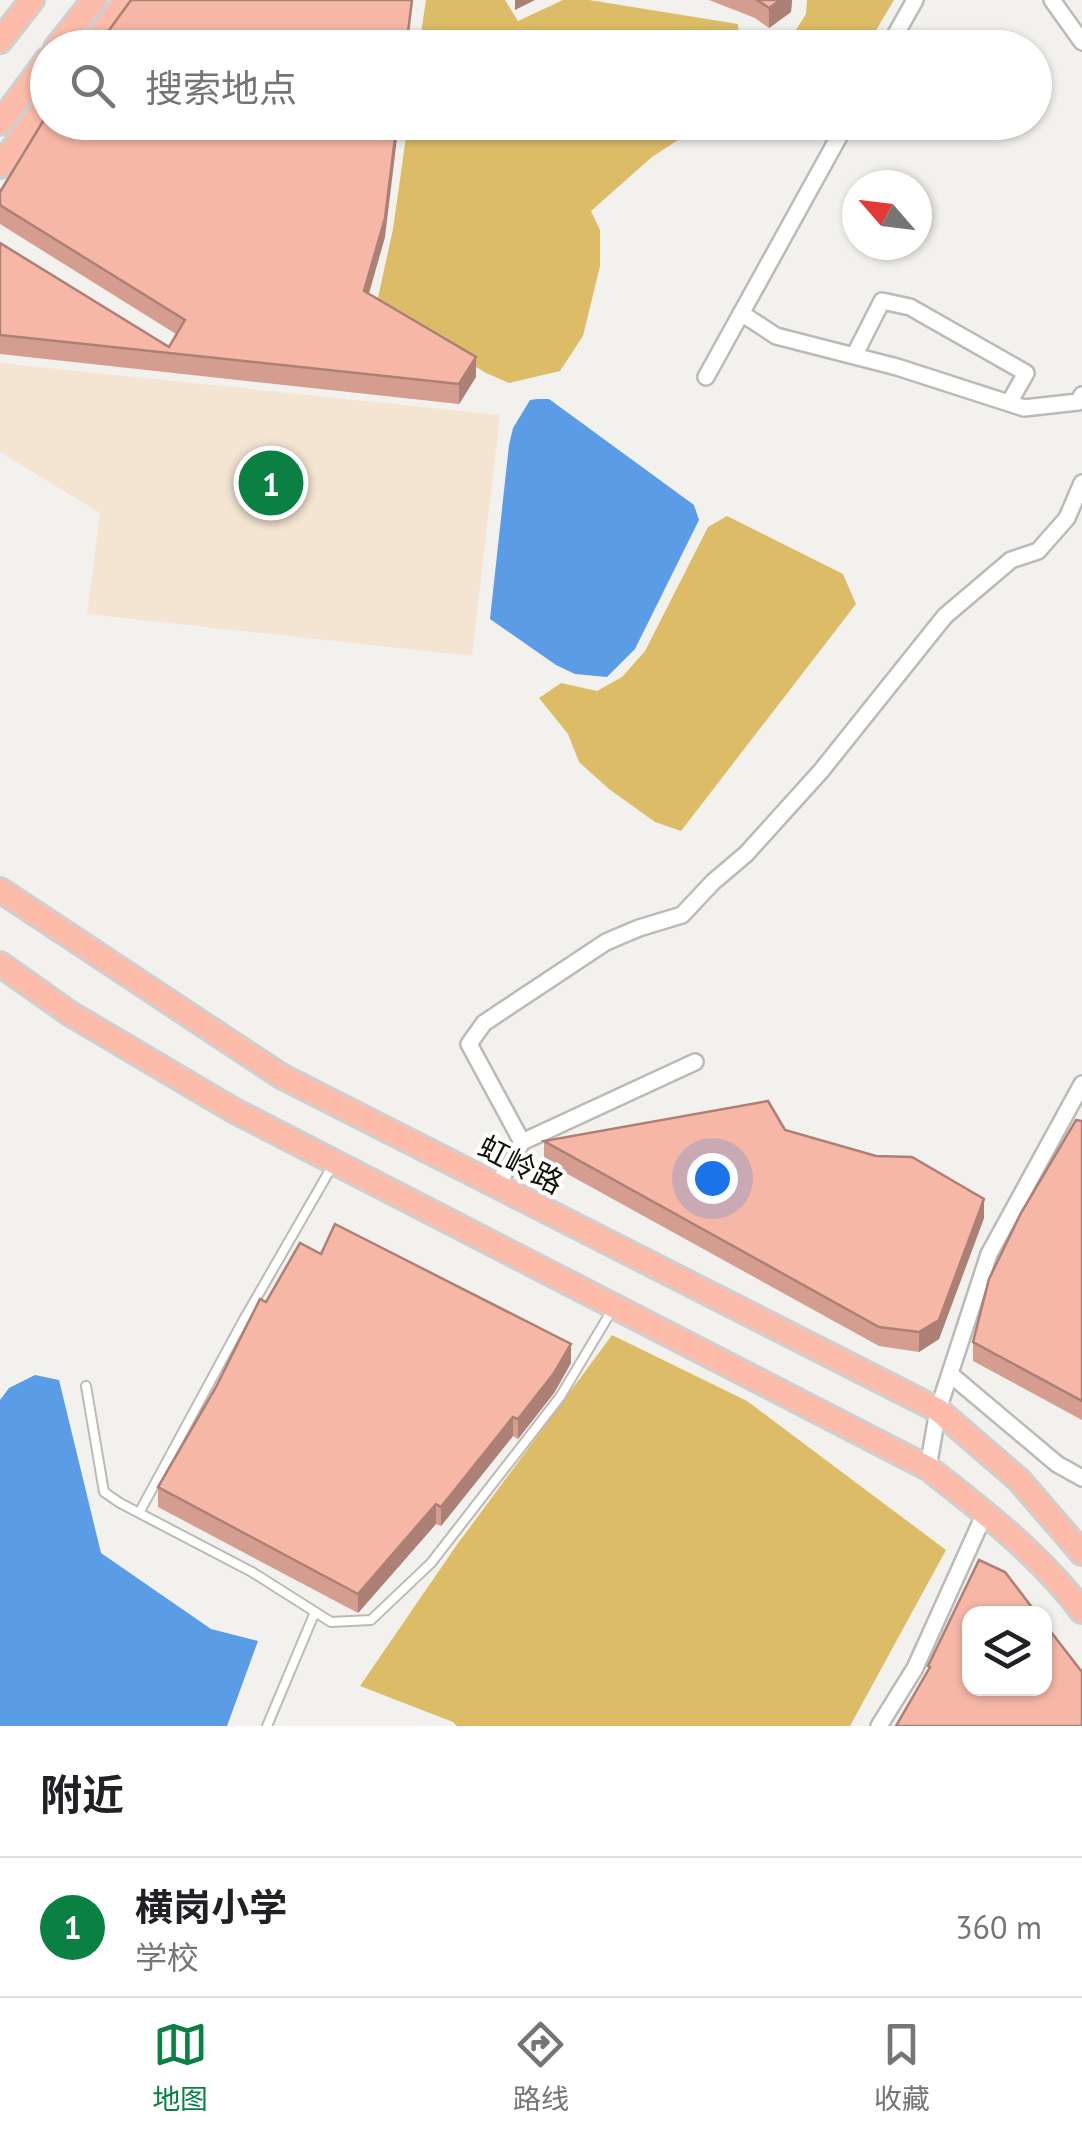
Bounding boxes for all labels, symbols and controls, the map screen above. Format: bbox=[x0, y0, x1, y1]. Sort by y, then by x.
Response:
search box bbox=[30, 30, 1052, 140]
icon: search bbox=[65, 58, 120, 113]
text: 搜索地点 bbox=[145, 63, 297, 112]
north arrow bbox=[842, 170, 932, 260]
pin: 1 bbox=[238, 446, 304, 520]
street label: 虹岭路 bbox=[472, 1126, 570, 1202]
your location bbox=[687, 1153, 738, 1204]
map controls bbox=[962, 1606, 1052, 1696]
button: layers bbox=[962, 1606, 1052, 1696]
text: 附近 bbox=[40, 1767, 124, 1822]
text: 横岗小学 bbox=[135, 1882, 287, 1931]
text: 1 bbox=[63, 1906, 82, 1948]
text: 360 m bbox=[955, 1906, 1042, 1948]
text: 学校 bbox=[135, 1936, 199, 1978]
tab: 地图 bbox=[152, 2017, 208, 2117]
tab: 路线 bbox=[513, 2017, 569, 2117]
tab: 收藏 bbox=[874, 2017, 930, 2117]

